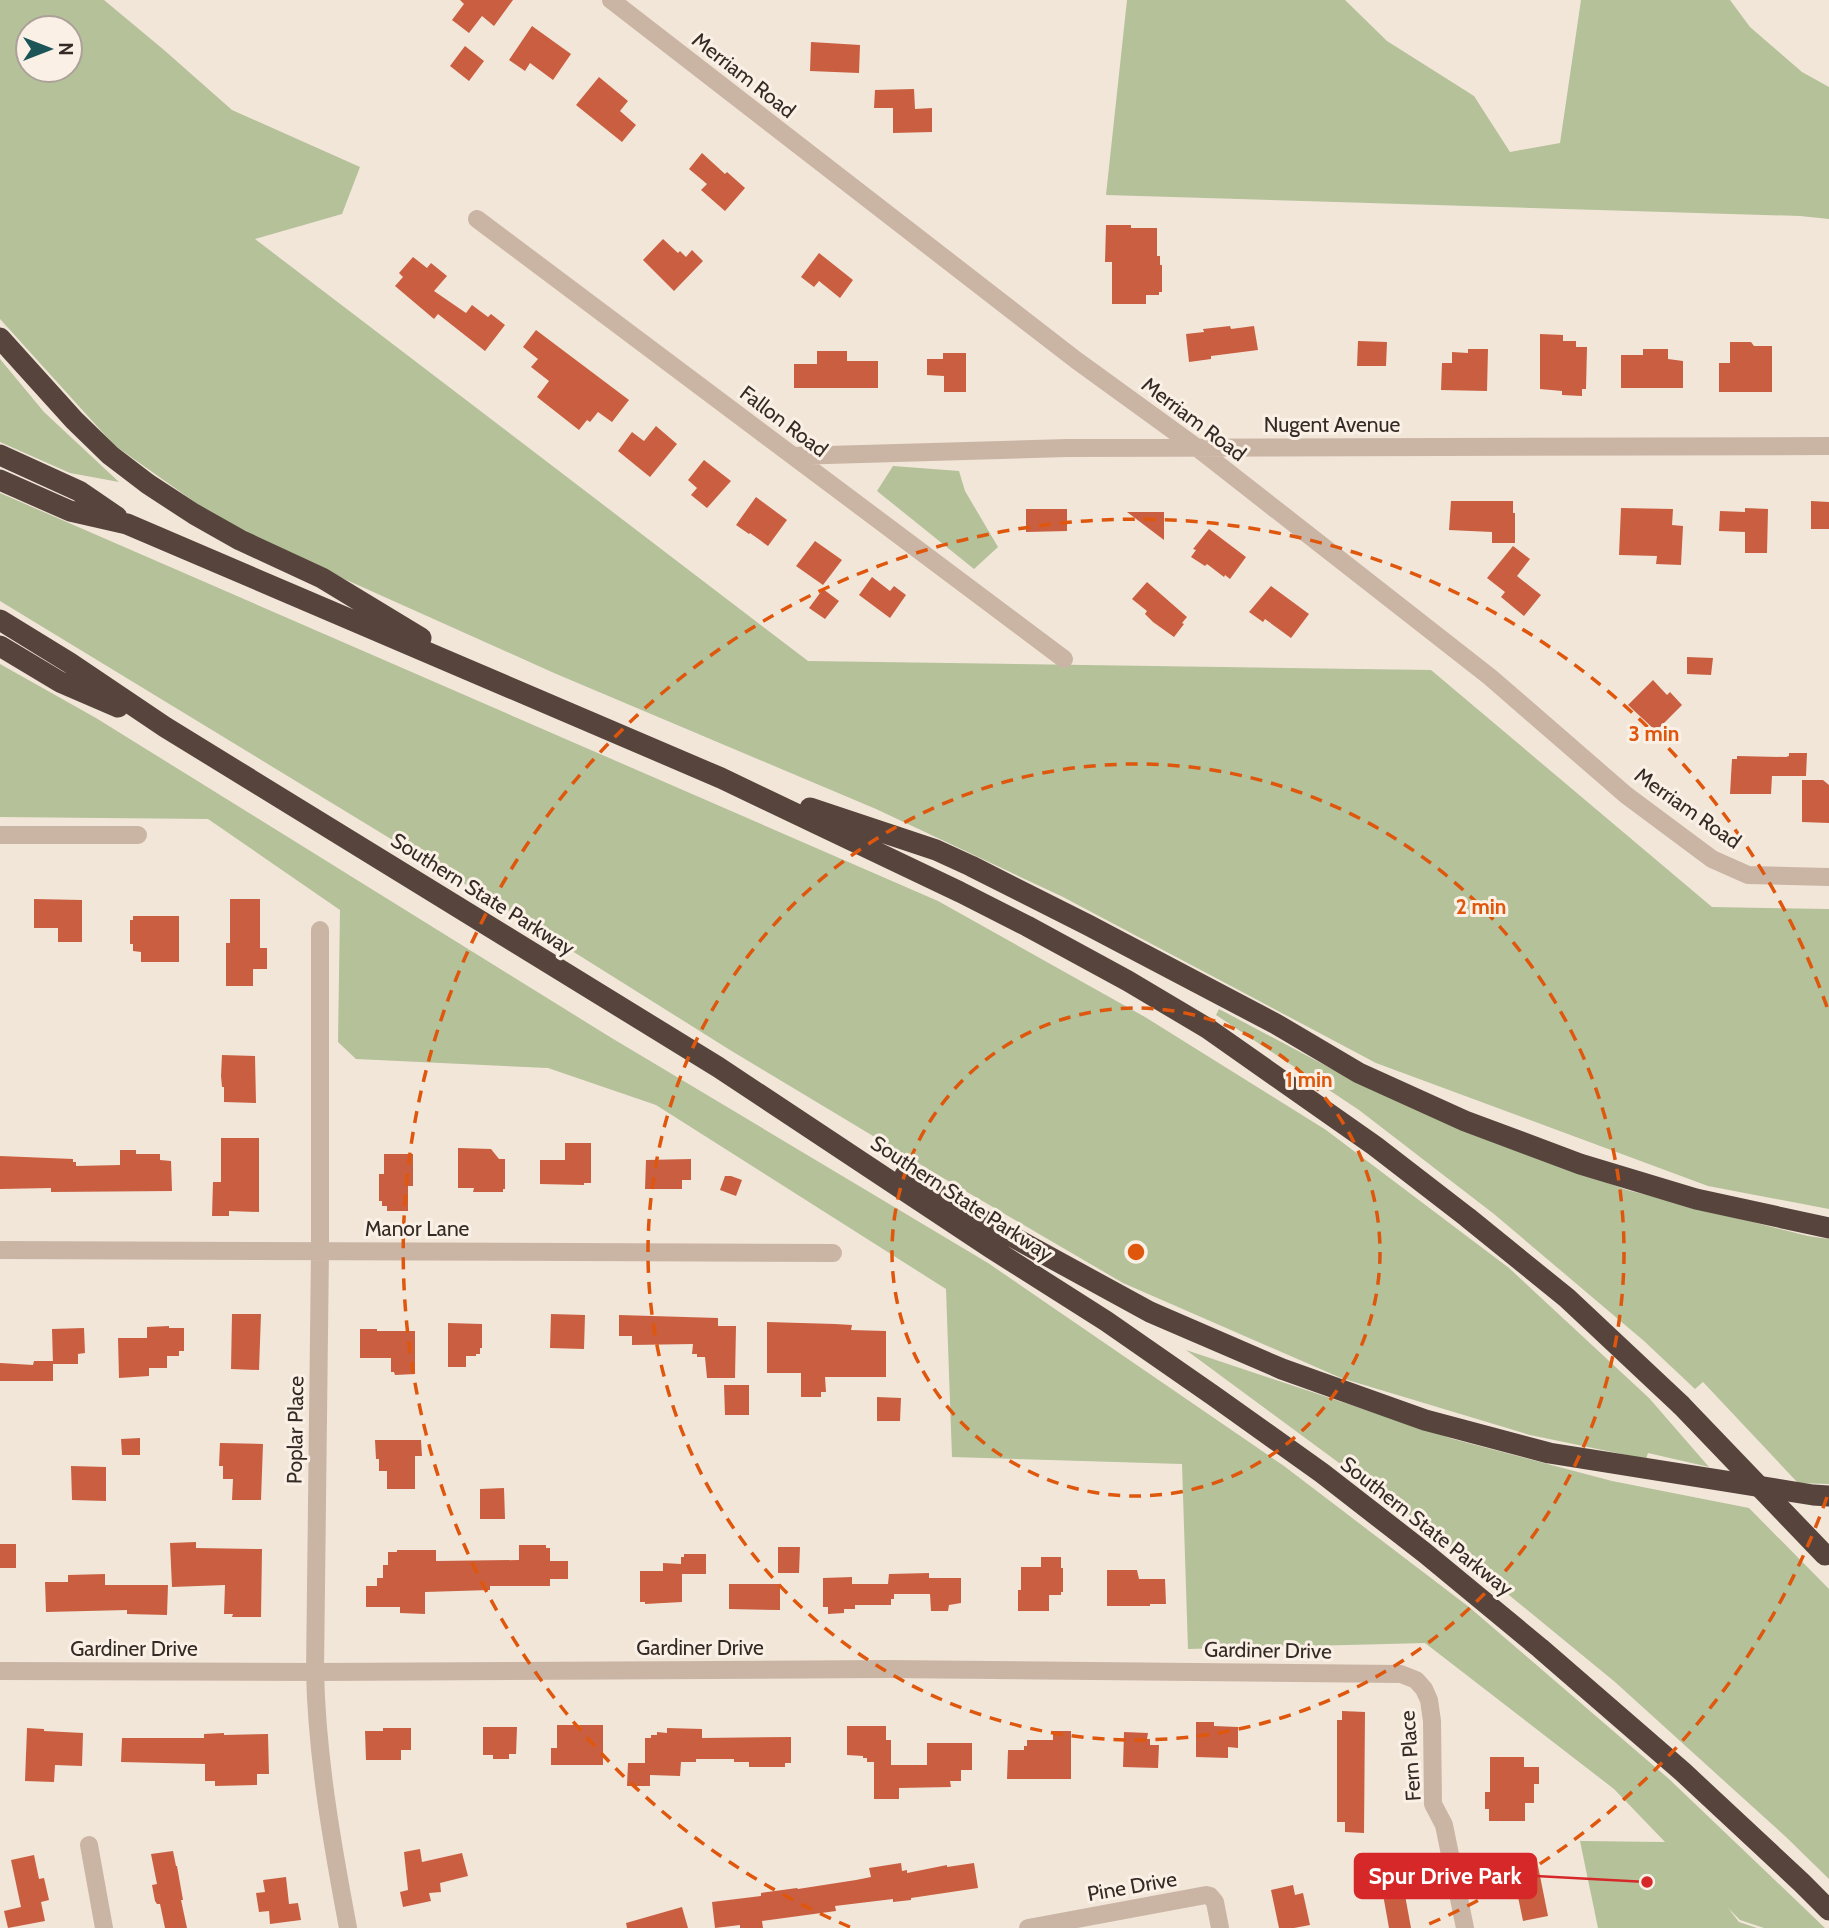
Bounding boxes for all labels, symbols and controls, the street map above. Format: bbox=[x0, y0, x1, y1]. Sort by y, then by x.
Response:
north arrow bbox=[14, 14, 84, 84]
street label: Merriam Road bbox=[687, 27, 801, 123]
text: N bbox=[54, 42, 77, 56]
street label: Merriam Road bbox=[1137, 372, 1251, 466]
street label: Fallon Road bbox=[735, 380, 833, 462]
street label: Nugent Avenue bbox=[1264, 412, 1401, 437]
text: 3 min bbox=[1629, 721, 1679, 746]
street label: Merriam Road bbox=[1630, 762, 1746, 854]
street label: Southern State Parkway bbox=[387, 827, 580, 961]
text: 2 min bbox=[1456, 894, 1506, 919]
text: 1 min bbox=[1285, 1067, 1333, 1092]
street label: Southern State Parkway bbox=[866, 1130, 1058, 1266]
street label: Manor Lane bbox=[365, 1216, 470, 1241]
centre of rings bbox=[1124, 1240, 1148, 1264]
street label: Poplar Place bbox=[282, 1375, 308, 1484]
street label: Southern State Parkway bbox=[1336, 1451, 1518, 1601]
street label: Gardiner Drive bbox=[636, 1635, 764, 1660]
street label: Gardiner Drive bbox=[70, 1636, 198, 1661]
street label: Gardiner Drive bbox=[1204, 1636, 1332, 1664]
street label: Fern Place bbox=[1394, 1709, 1426, 1802]
callout: Spur Drive Park bbox=[1355, 1854, 1536, 1898]
text: Spur Drive Park bbox=[1368, 1862, 1522, 1890]
street label: Pine Drive bbox=[1085, 1866, 1179, 1906]

